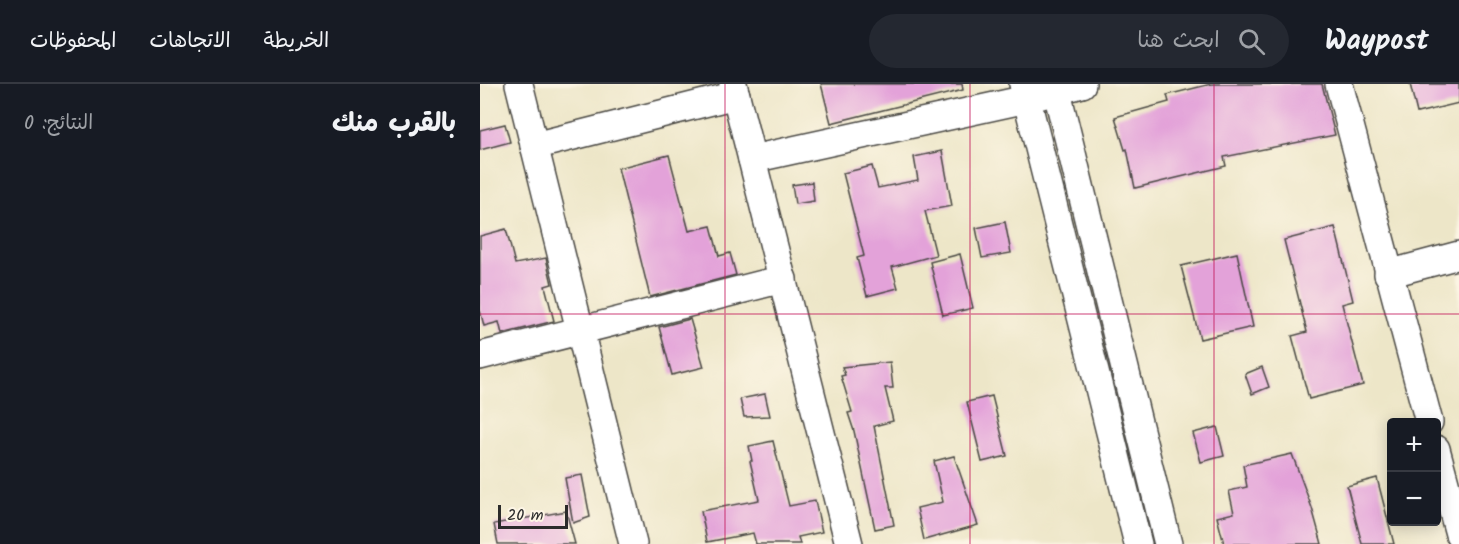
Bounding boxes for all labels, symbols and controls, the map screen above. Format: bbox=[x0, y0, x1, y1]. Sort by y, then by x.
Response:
search box bbox=[869, 14, 1289, 68]
text: Waypost bbox=[1325, 19, 1429, 64]
text: ابحث هنا bbox=[1137, 24, 1220, 59]
text: المحفوظات bbox=[30, 25, 116, 58]
text: الاتجاهات bbox=[149, 25, 231, 58]
text: الخريطة bbox=[264, 25, 329, 58]
icon: search bbox=[1235, 25, 1268, 58]
text: بالقرب منك bbox=[332, 103, 456, 145]
text: النتائج: 0 bbox=[24, 108, 93, 140]
map controls bbox=[1387, 418, 1441, 526]
button: + bbox=[1387, 418, 1441, 472]
button: − bbox=[1387, 472, 1441, 526]
scale bar bbox=[498, 502, 568, 530]
text: 20 m bbox=[507, 503, 543, 528]

